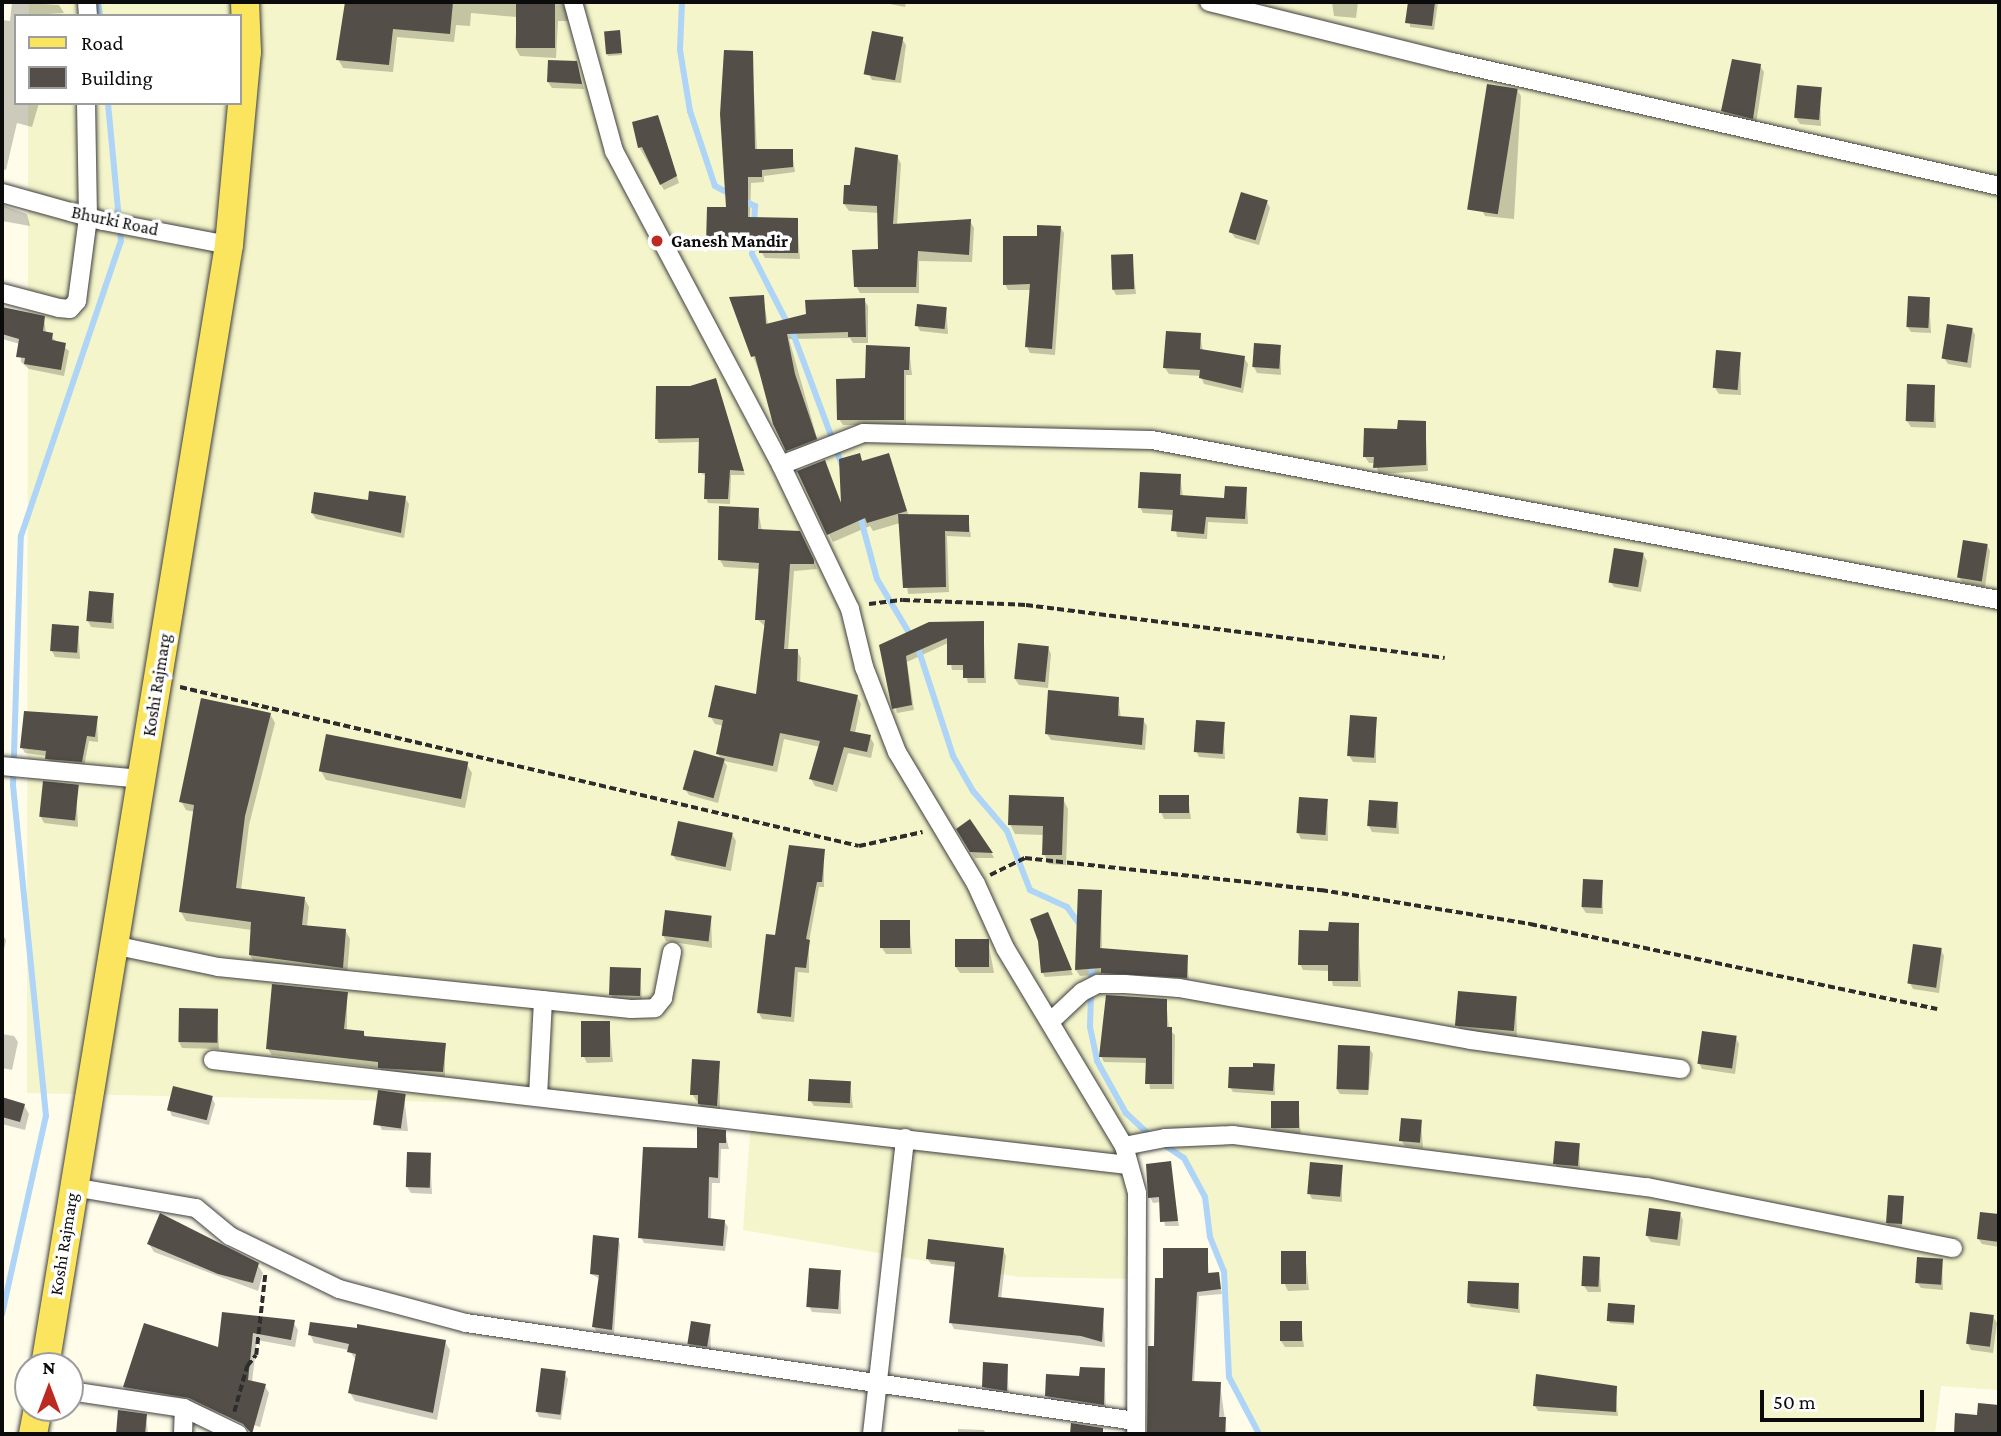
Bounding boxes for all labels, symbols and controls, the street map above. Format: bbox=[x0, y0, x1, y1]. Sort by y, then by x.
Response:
legend bbox=[14, 14, 242, 105]
text: Road bbox=[81, 31, 124, 55]
text: Building bbox=[81, 66, 153, 90]
street label: Bhurki Road bbox=[69, 201, 161, 241]
place label: Ganesh Mandir bbox=[671, 230, 788, 252]
marker: Ganesh Mandir bbox=[649, 233, 665, 249]
street label: Koshi Rajmarg bbox=[138, 632, 176, 738]
street label: Koshi Rajmarg bbox=[45, 1191, 83, 1297]
north arrow bbox=[14, 1352, 84, 1422]
text: N bbox=[43, 1357, 55, 1378]
scale bar bbox=[1763, 1376, 1927, 1420]
text: 50 m bbox=[1773, 1390, 1816, 1414]

